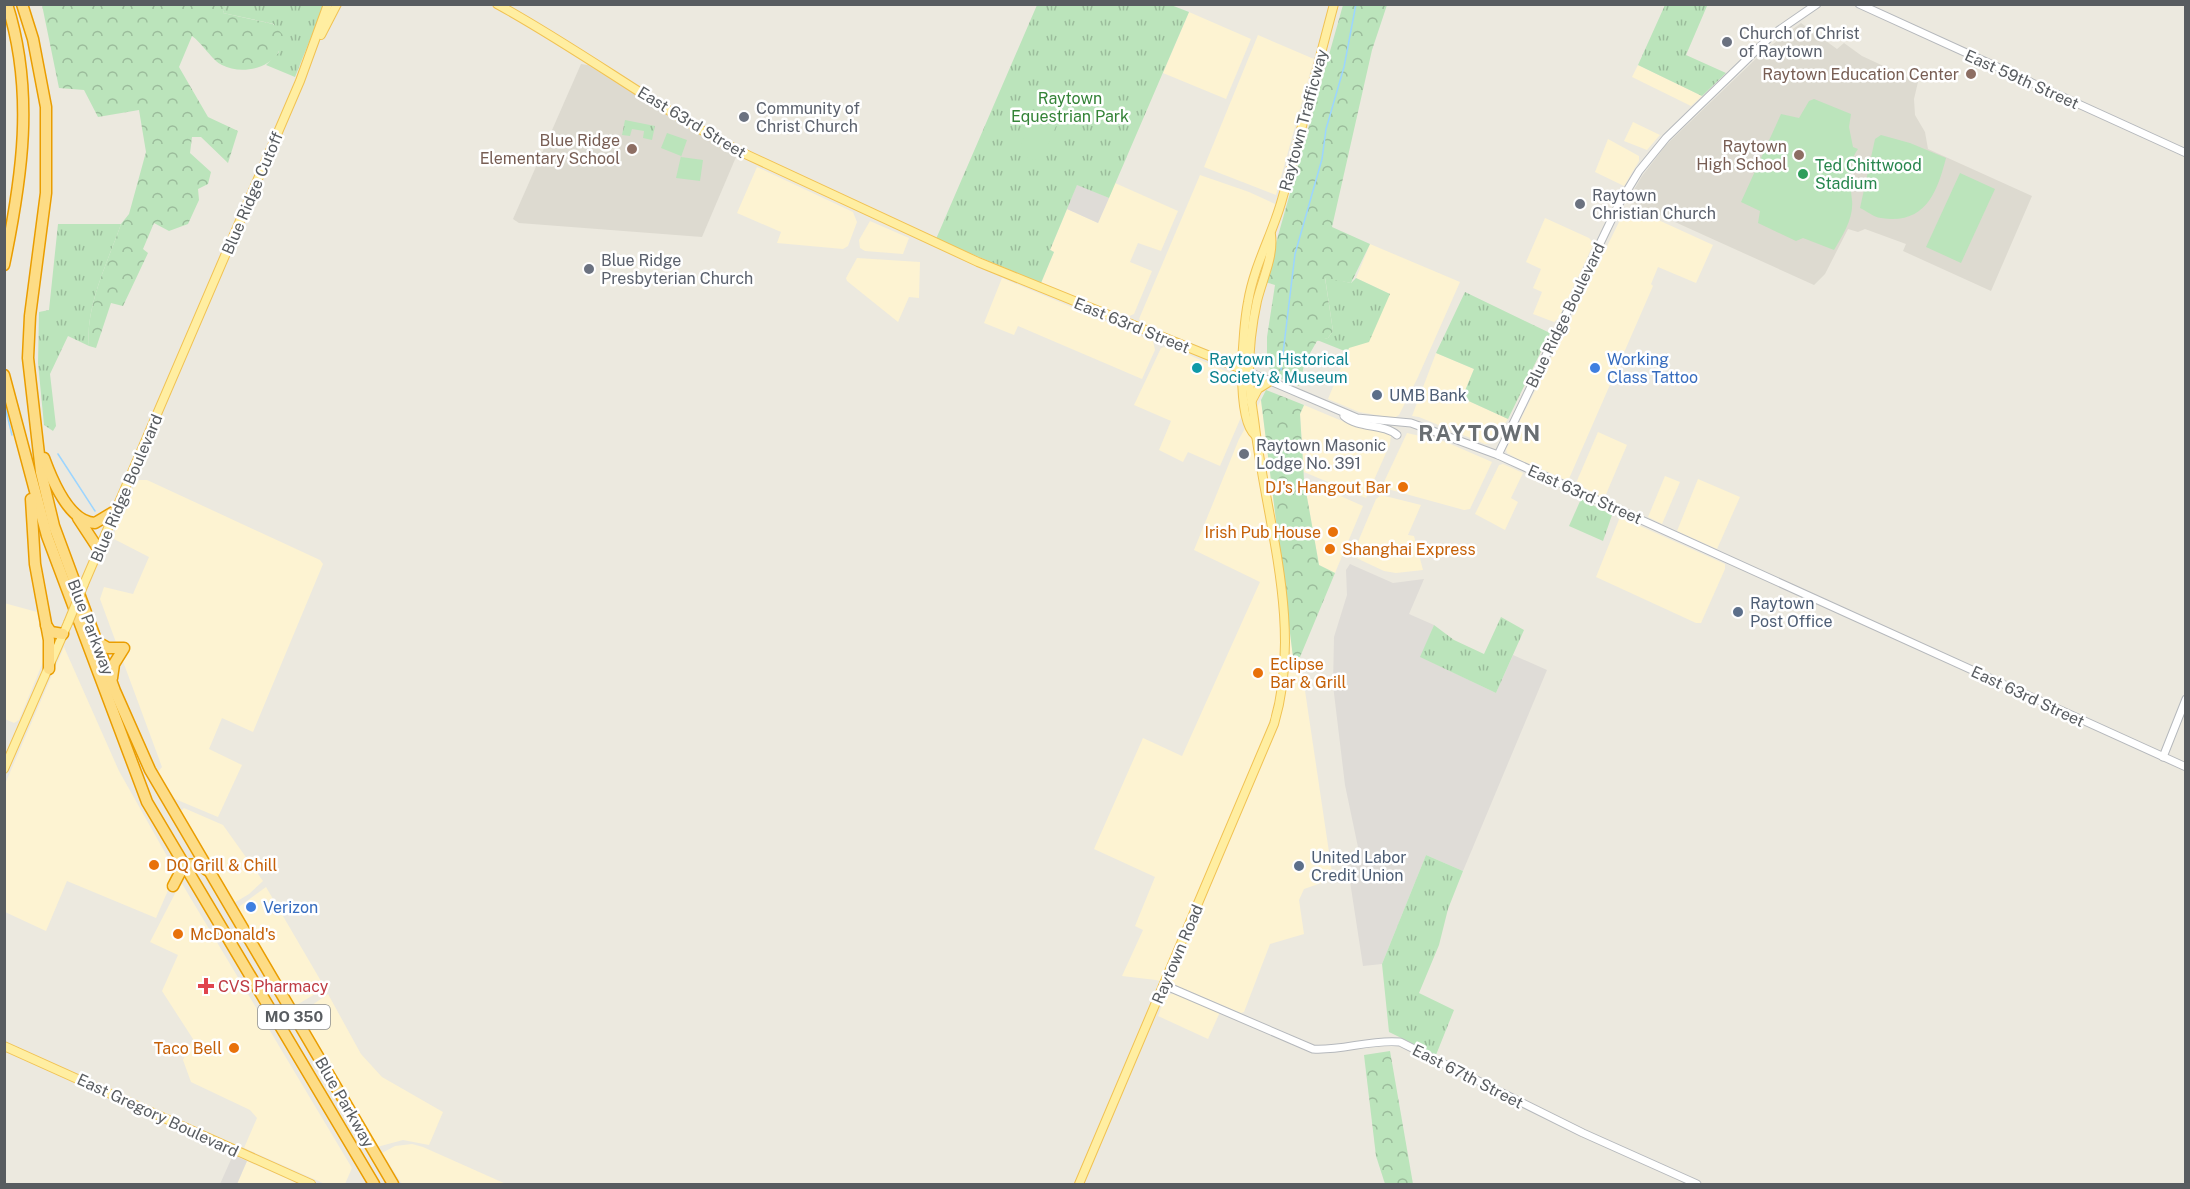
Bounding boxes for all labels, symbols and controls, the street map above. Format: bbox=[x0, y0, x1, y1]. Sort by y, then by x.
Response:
place label: Church of Christ of Raytown bbox=[1739, 24, 1860, 61]
marker: Church of Christ of Raytown bbox=[1720, 35, 1734, 49]
street label: East 59th Street bbox=[1962, 46, 2082, 113]
street label: Raytown Trafficway bbox=[1275, 47, 1332, 193]
place label: Raytown Education Center bbox=[1762, 65, 1959, 84]
marker: Raytown Education Center bbox=[1964, 67, 1978, 81]
street label: East 63rd Street bbox=[634, 83, 749, 162]
park label: Raytown Equestrian Park bbox=[1011, 89, 1129, 126]
place label: Community of Christ Church bbox=[756, 99, 860, 136]
marker: Community of Christ Church bbox=[737, 110, 751, 124]
street label: Blue Ridge Cutoff bbox=[218, 129, 287, 257]
place label: Blue Ridge Elementary School bbox=[480, 131, 620, 168]
place label: Raytown High School bbox=[1696, 137, 1787, 174]
marker: Blue Ridge Elementary School bbox=[625, 142, 639, 156]
marker: Raytown High School bbox=[1792, 148, 1806, 162]
place label: Ted Chittwood Stadium bbox=[1815, 156, 1922, 193]
marker: Ted Chittwood Stadium bbox=[1796, 167, 1810, 181]
place label: Raytown Christian Church bbox=[1592, 186, 1716, 223]
marker: Raytown Christian Church bbox=[1573, 197, 1587, 211]
street label: Blue Ridge Boulevard bbox=[1522, 240, 1609, 391]
place label: Blue Ridge Presbyterian Church bbox=[601, 251, 753, 288]
marker: Blue Ridge Presbyterian Church bbox=[582, 262, 596, 276]
street label: East 63rd Street bbox=[1071, 294, 1192, 357]
place label: Raytown Historical Society & Museum bbox=[1209, 350, 1349, 387]
place label: Working Class Tattoo bbox=[1607, 350, 1698, 387]
marker: Raytown Historical Society & Museum bbox=[1190, 361, 1204, 375]
marker: Working Class Tattoo bbox=[1588, 361, 1602, 375]
place label: UMB Bank bbox=[1389, 386, 1467, 405]
marker: UMB Bank bbox=[1370, 388, 1384, 402]
street label: Blue Ridge Boulevard bbox=[87, 411, 166, 565]
district label: RAYTOWN bbox=[1418, 420, 1542, 446]
place label: Raytown Masonic Lodge No. 391 bbox=[1256, 436, 1386, 473]
marker: Raytown Masonic Lodge No. 391 bbox=[1237, 447, 1251, 461]
street label: East 63rd Street bbox=[1525, 461, 1645, 528]
place label: DJ's Hangout Bar bbox=[1265, 478, 1391, 497]
marker: DJ's Hangout Bar bbox=[1396, 480, 1410, 494]
place label: Irish Pub House bbox=[1205, 523, 1321, 542]
marker: Irish Pub House bbox=[1326, 525, 1340, 539]
place label: Shanghai Express bbox=[1342, 540, 1475, 559]
marker: Shanghai Express bbox=[1323, 542, 1337, 556]
street label: Blue Parkway bbox=[64, 577, 118, 678]
place label: Raytown Post Office bbox=[1750, 594, 1833, 631]
marker: Raytown Post Office bbox=[1731, 605, 1745, 619]
place label: Eclipse Bar & Grill bbox=[1270, 655, 1347, 692]
street label: East 63rd Street bbox=[1968, 662, 2087, 731]
marker: Eclipse Bar & Grill bbox=[1251, 666, 1265, 680]
place label: United Labor Credit Union bbox=[1311, 848, 1407, 885]
place label: DQ Grill & Chill bbox=[166, 856, 277, 875]
marker: DQ Grill & Chill bbox=[147, 858, 161, 872]
marker: United Labor Credit Union bbox=[1292, 859, 1306, 873]
place label: Verizon bbox=[263, 898, 318, 917]
marker: Verizon bbox=[244, 900, 258, 914]
street label: Raytown Road bbox=[1148, 902, 1207, 1007]
place label: McDonald's bbox=[190, 925, 276, 944]
marker: McDonald's bbox=[171, 927, 185, 941]
place label: CVS Pharmacy bbox=[218, 977, 329, 996]
marker: CVS Pharmacy bbox=[199, 979, 213, 993]
road number: MO 350 bbox=[258, 1005, 330, 1029]
place label: Taco Bell bbox=[154, 1039, 222, 1058]
street label: East 67th Street bbox=[1409, 1040, 1526, 1113]
marker: Taco Bell bbox=[227, 1041, 241, 1055]
street label: Blue Parkway bbox=[311, 1054, 378, 1151]
street label: East Gregory Boulevard bbox=[74, 1070, 242, 1161]

